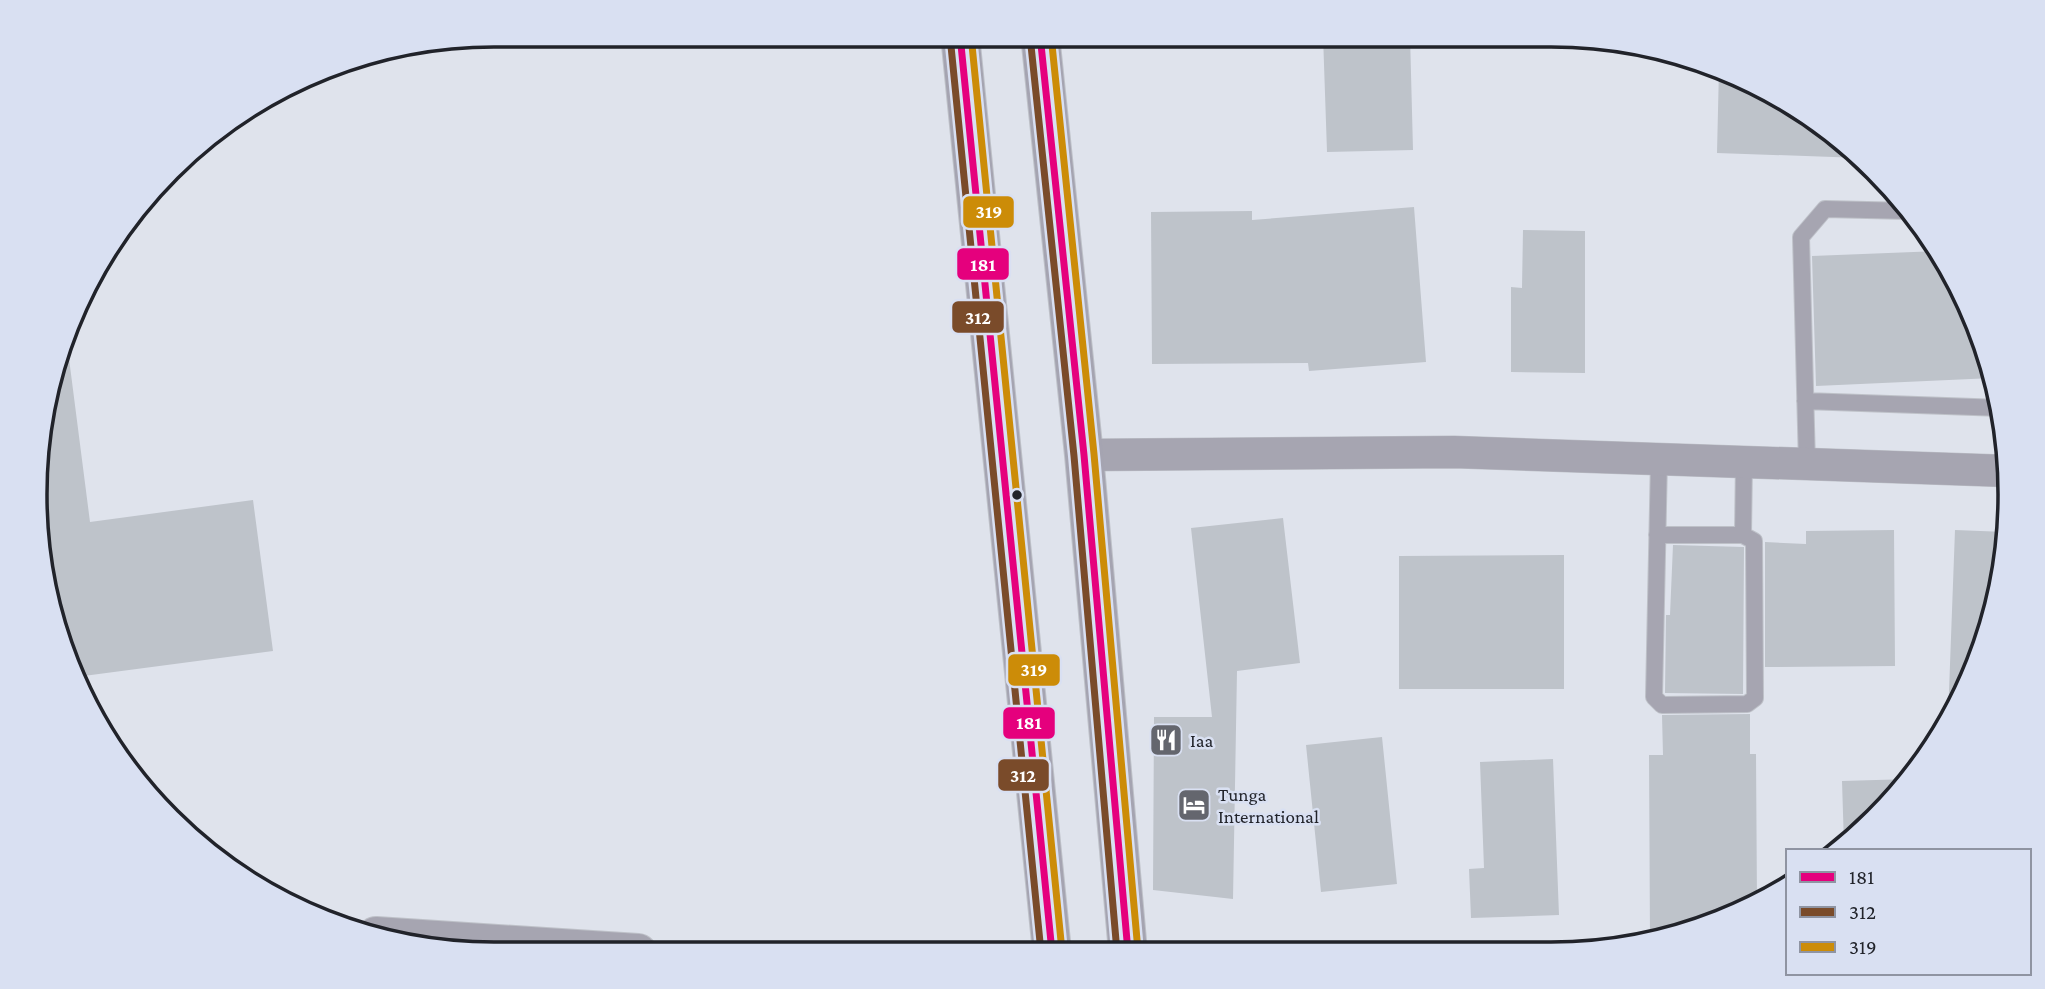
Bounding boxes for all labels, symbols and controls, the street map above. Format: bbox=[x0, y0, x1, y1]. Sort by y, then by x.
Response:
line badge: 319 bbox=[962, 195, 1015, 229]
text: 319 bbox=[976, 201, 1002, 222]
line badge: 181 bbox=[956, 247, 1010, 281]
text: 181 bbox=[970, 254, 996, 275]
line badge: 312 bbox=[951, 300, 1005, 334]
text: 312 bbox=[965, 307, 991, 328]
unlabelled marker bbox=[1010, 488, 1024, 502]
line badge: 319 bbox=[1007, 653, 1061, 687]
text: 319 bbox=[1021, 659, 1047, 680]
line badge: 181 bbox=[1002, 706, 1056, 740]
text: 181 bbox=[1016, 712, 1042, 733]
restaurant icon: Iaa bbox=[1147, 721, 1185, 759]
place label: Iaa bbox=[1190, 730, 1214, 751]
line badge: 312 bbox=[997, 758, 1050, 792]
text: 312 bbox=[1010, 765, 1036, 786]
place label: Tunga International bbox=[1218, 784, 1319, 827]
hotel icon: Tunga International bbox=[1175, 786, 1213, 824]
legend bbox=[1786, 849, 2031, 975]
text: 181 bbox=[1849, 865, 1874, 889]
text: 312 bbox=[1849, 900, 1876, 924]
text: 319 bbox=[1849, 935, 1877, 959]

